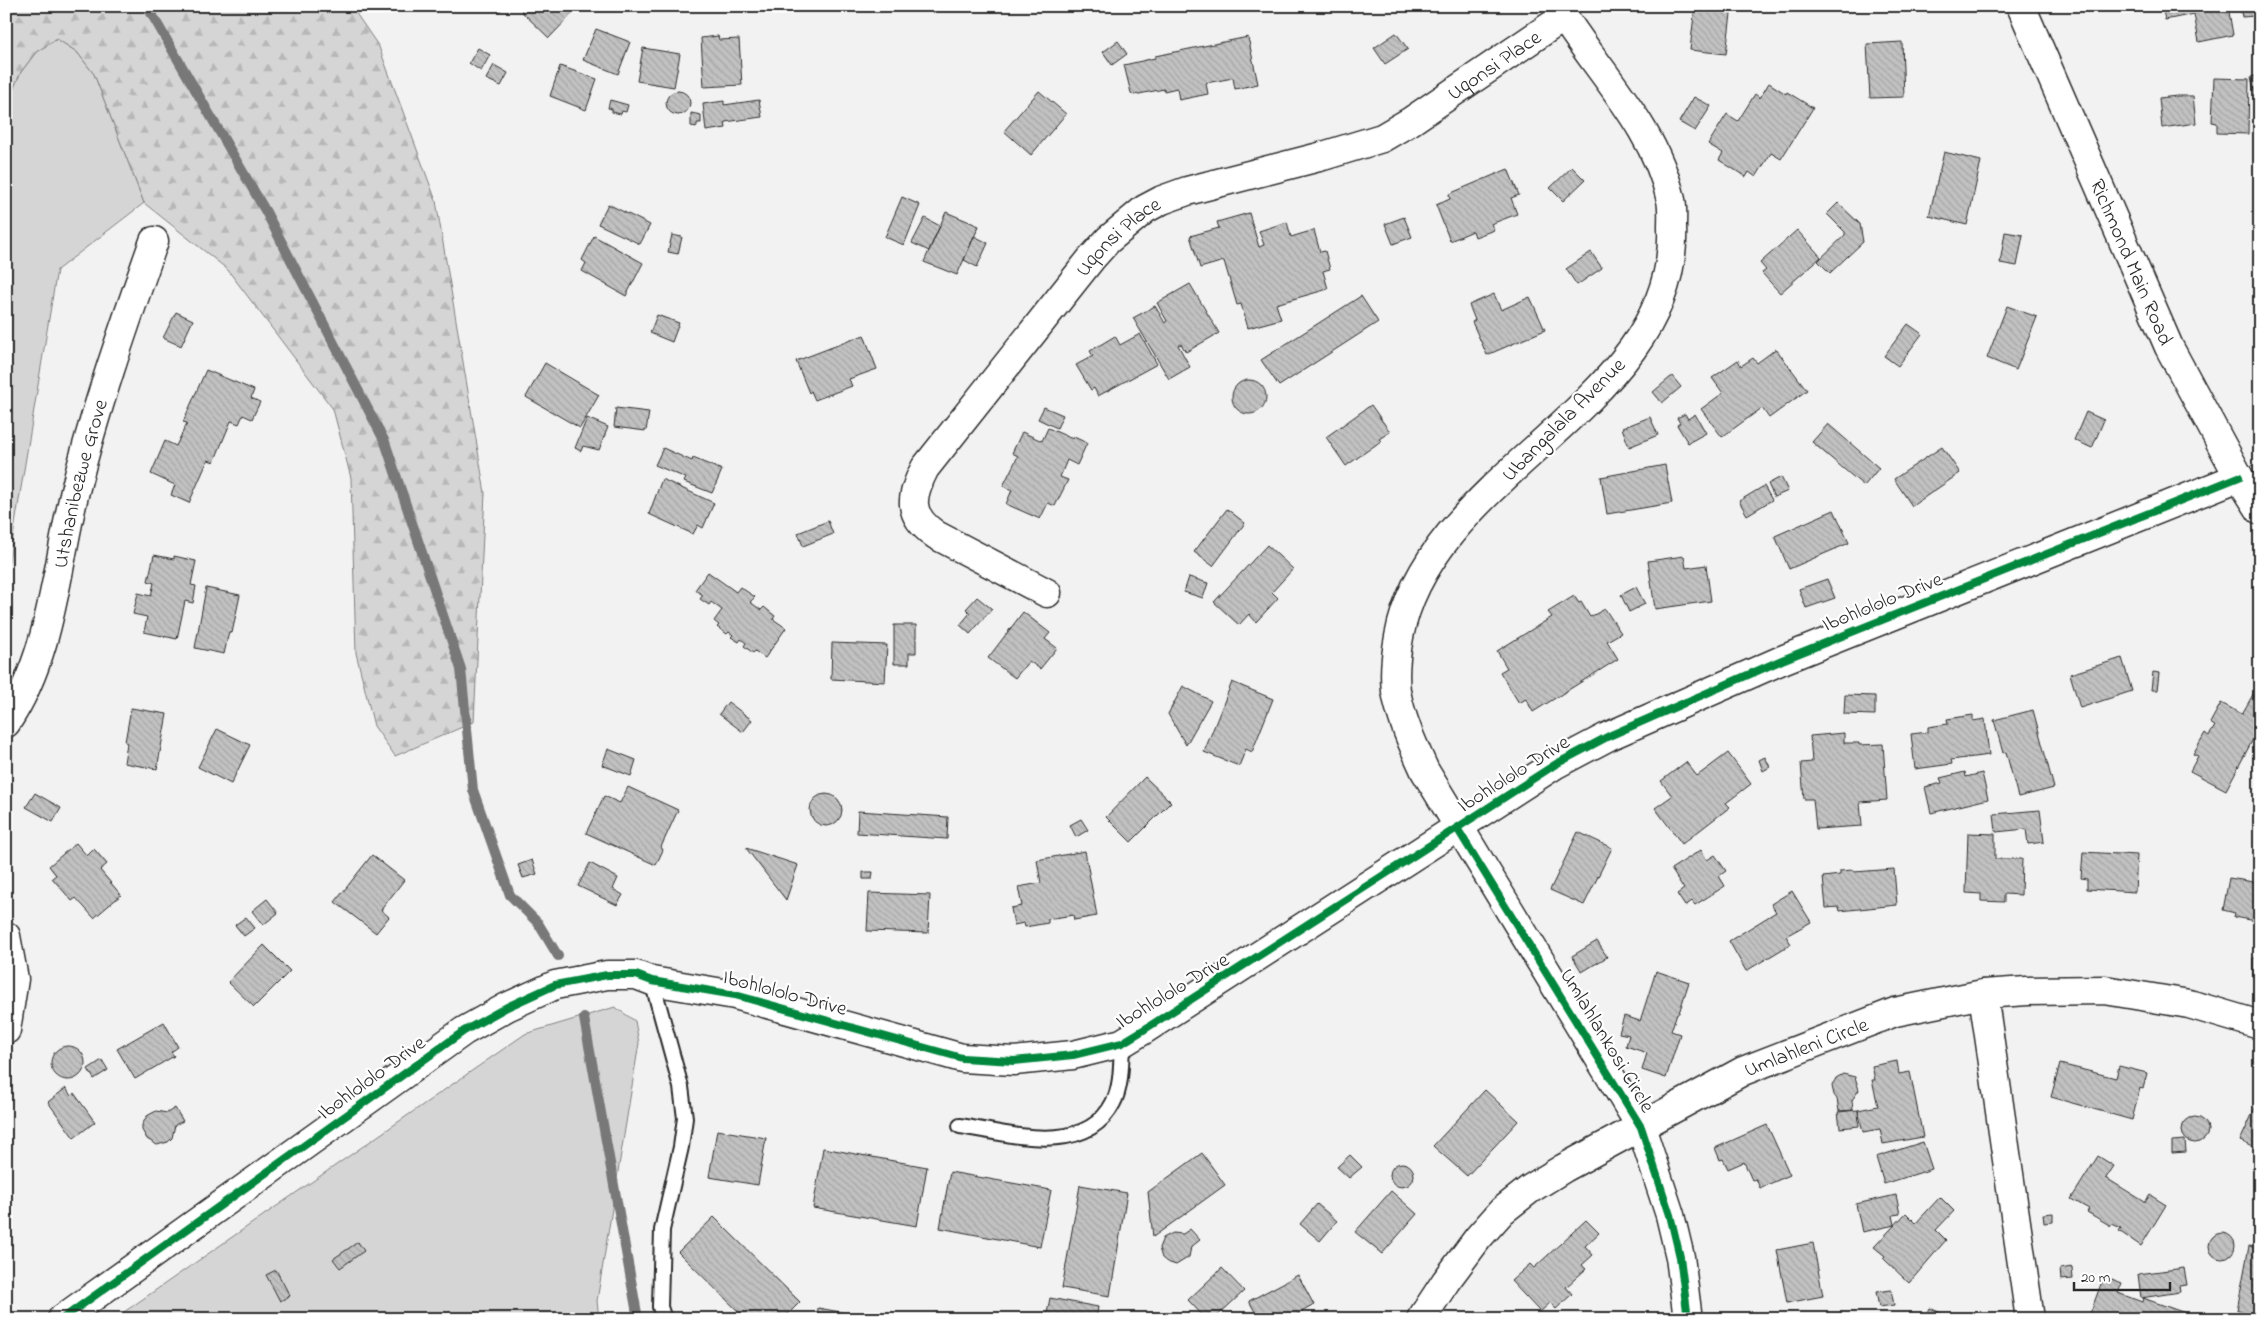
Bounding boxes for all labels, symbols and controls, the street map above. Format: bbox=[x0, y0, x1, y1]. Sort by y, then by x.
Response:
street label: Uqonsi Place bbox=[1442, 23, 1548, 109]
street label: Richmond Main Road bbox=[2081, 175, 2180, 351]
street label: Uqonsi Place bbox=[1069, 190, 1167, 284]
street label: Ubangalala Avenue bbox=[1496, 351, 1635, 491]
street label: Utshanibezwe Grove bbox=[47, 395, 117, 571]
street label: Ibohlololo Drive bbox=[1818, 565, 1948, 641]
street label: Ibohlololo Drive bbox=[1452, 728, 1577, 821]
street label: Ibohlololo Drive bbox=[1111, 946, 1236, 1037]
street label: Ibohlololo Drive bbox=[719, 963, 850, 1025]
street label: Umlahlankosi Circle bbox=[1551, 963, 1662, 1119]
street label: Umlahleni Circle bbox=[1740, 1011, 1874, 1086]
street label: Ibohlololo Drive bbox=[312, 1029, 433, 1128]
scale bar bbox=[2074, 1260, 2170, 1292]
text: 20 m bbox=[2081, 1267, 2111, 1289]

